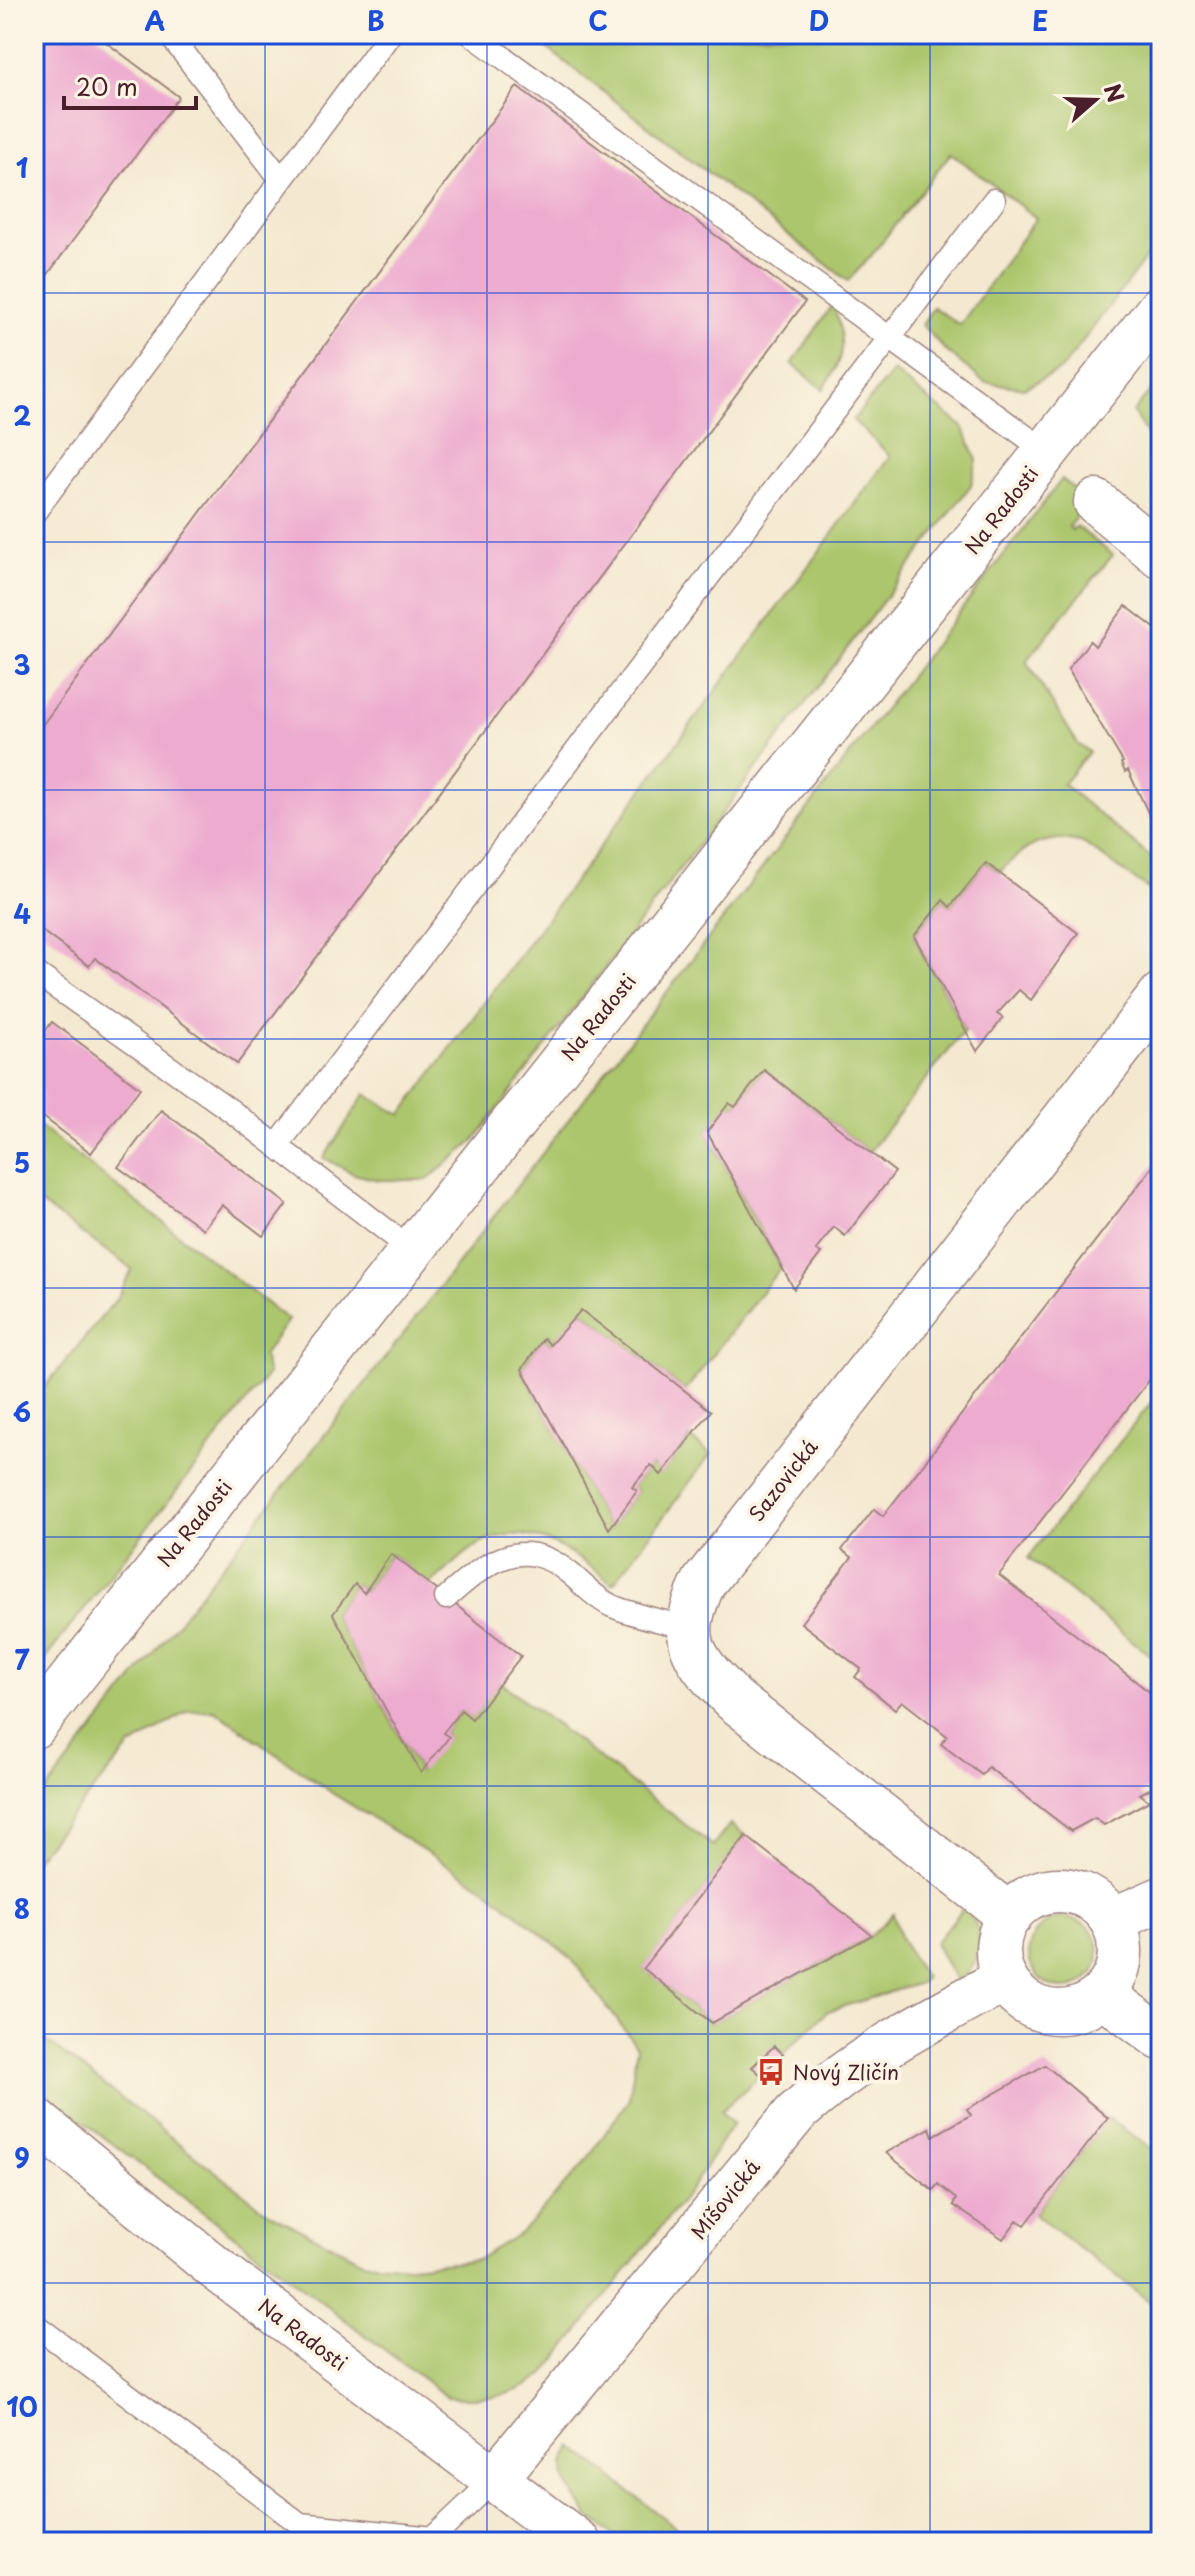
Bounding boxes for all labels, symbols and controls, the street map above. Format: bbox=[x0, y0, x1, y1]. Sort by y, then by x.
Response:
text: A bbox=[145, 1, 165, 40]
text: B bbox=[367, 1, 385, 40]
text: C bbox=[588, 1, 608, 40]
text: D bbox=[809, 1, 829, 40]
text: E bbox=[1032, 1, 1048, 40]
scale bar bbox=[64, 60, 196, 110]
north arrow bbox=[1055, 60, 1135, 140]
text: 20 m bbox=[76, 68, 138, 104]
text: N bbox=[1097, 79, 1134, 106]
text: 1 bbox=[16, 148, 28, 187]
text: 2 bbox=[13, 396, 31, 435]
street label: Na Radosti bbox=[957, 460, 1045, 560]
text: 3 bbox=[13, 645, 31, 684]
text: 4 bbox=[13, 894, 31, 933]
street label: Na Radosti bbox=[554, 967, 642, 1067]
text: 5 bbox=[14, 1143, 30, 1182]
text: 6 bbox=[13, 1392, 31, 1431]
street label: Sazovická bbox=[741, 1432, 825, 1527]
street label: Na Radosti bbox=[150, 1473, 238, 1573]
text: 7 bbox=[15, 1640, 30, 1679]
text: 8 bbox=[14, 1889, 30, 1928]
bus stop icon: Nový Zličín bbox=[756, 2057, 786, 2087]
place label: Nový Zličín bbox=[793, 2057, 899, 2087]
text: 9 bbox=[14, 2138, 30, 2177]
street label: Míšovická bbox=[683, 2152, 767, 2245]
street label: Na Radosti bbox=[252, 2291, 354, 2377]
text: 10 bbox=[6, 2387, 38, 2426]

